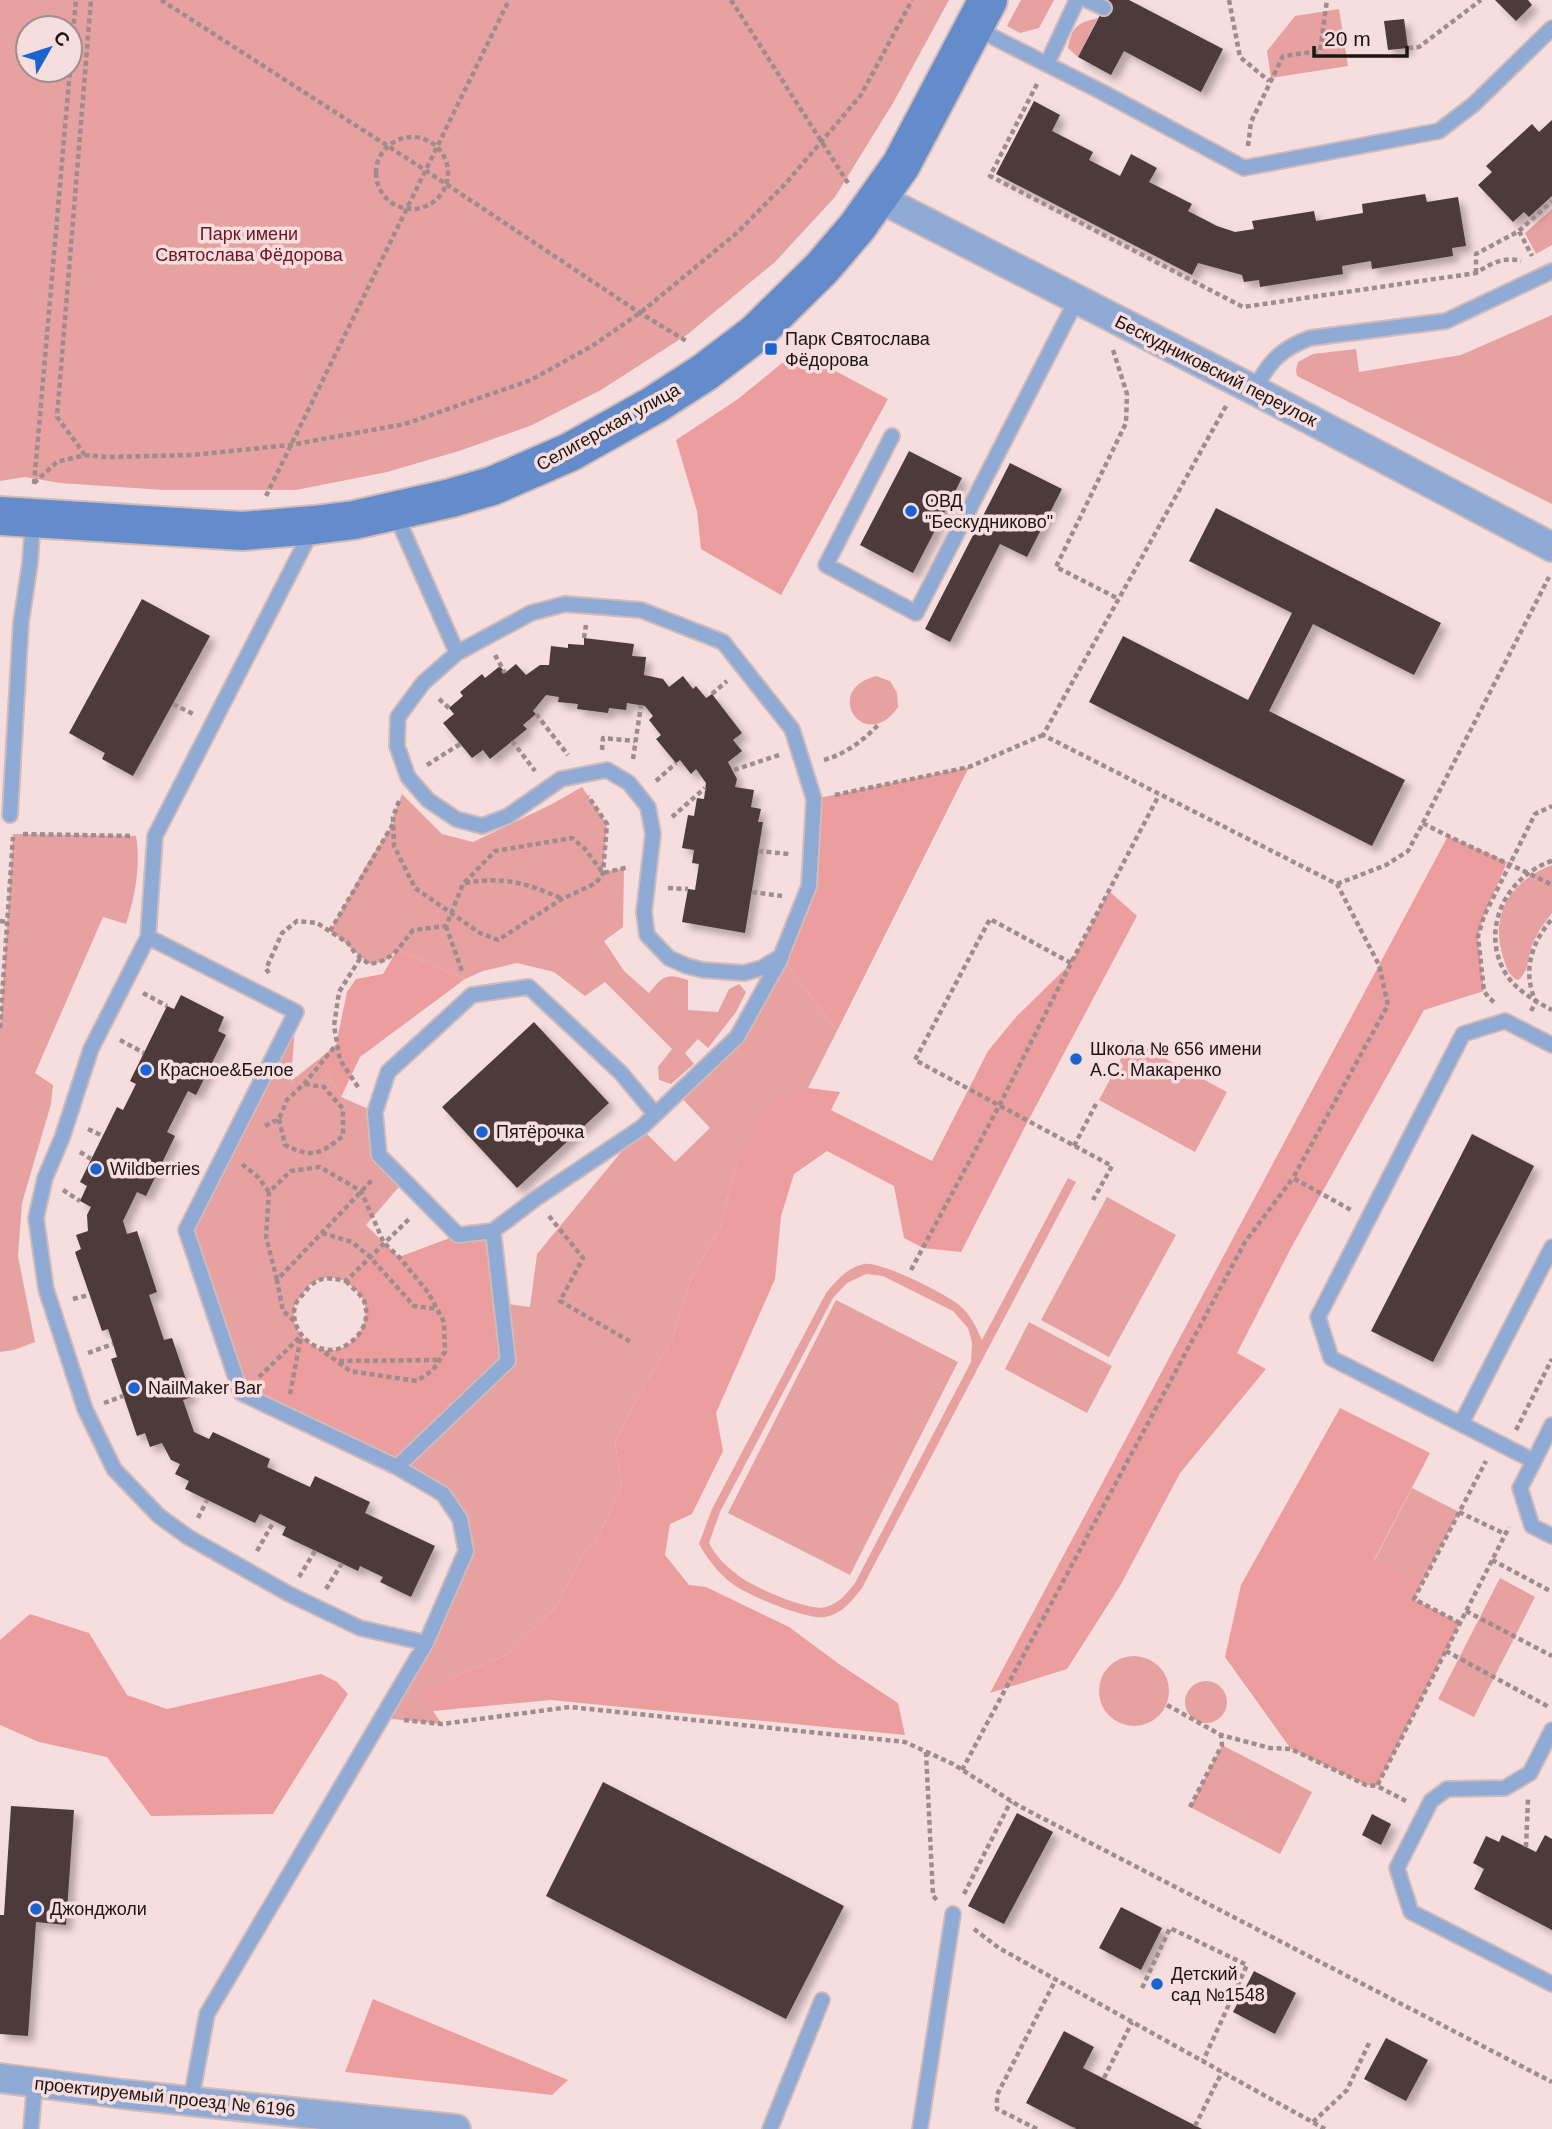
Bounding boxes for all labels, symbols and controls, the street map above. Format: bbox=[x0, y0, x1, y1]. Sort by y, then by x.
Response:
north arrow bbox=[14, 14, 84, 84]
scale bar bbox=[1314, 14, 1407, 58]
text: С bbox=[49, 27, 74, 51]
text: 20 m bbox=[1324, 27, 1371, 50]
park label: Парк имени Святослава Фёдорова bbox=[155, 224, 344, 265]
street label: Бескудниковский переулок bbox=[1112, 311, 1320, 431]
place label: Парк Святослава Фёдорова bbox=[785, 329, 931, 370]
marker: Парк Святослава Фёдорова bbox=[763, 341, 779, 357]
street label: Селигерская улица bbox=[533, 379, 684, 475]
place label: ОВД "Бескудниково" bbox=[925, 491, 1053, 532]
marker: ОВД "Бескудниково" bbox=[903, 503, 919, 519]
place label: Школа № 656 имени А.С. Макаренко bbox=[1090, 1039, 1261, 1080]
marker: Школа № 656 имени А.С. Макаренко bbox=[1068, 1051, 1084, 1067]
place label: Красное&Белое bbox=[160, 1060, 293, 1080]
marker: Красное&Белое bbox=[138, 1062, 154, 1078]
place label: Пятёрочка bbox=[496, 1122, 585, 1142]
marker: Пятёрочка bbox=[474, 1124, 490, 1140]
place label: Wildberries bbox=[110, 1159, 200, 1179]
marker: Wildberries bbox=[88, 1161, 104, 1177]
place label: NailMaker Bar bbox=[148, 1378, 262, 1398]
marker: NailMaker Bar bbox=[126, 1380, 142, 1396]
place label: Джонджоли bbox=[50, 1899, 147, 1919]
marker: Джонджоли bbox=[28, 1901, 44, 1917]
place label: Детский сад №1548 bbox=[1171, 1964, 1265, 2005]
marker: Детский сад №1548 bbox=[1149, 1976, 1165, 1992]
street label: проектируемый проезд № 6196 bbox=[34, 2073, 296, 2121]

